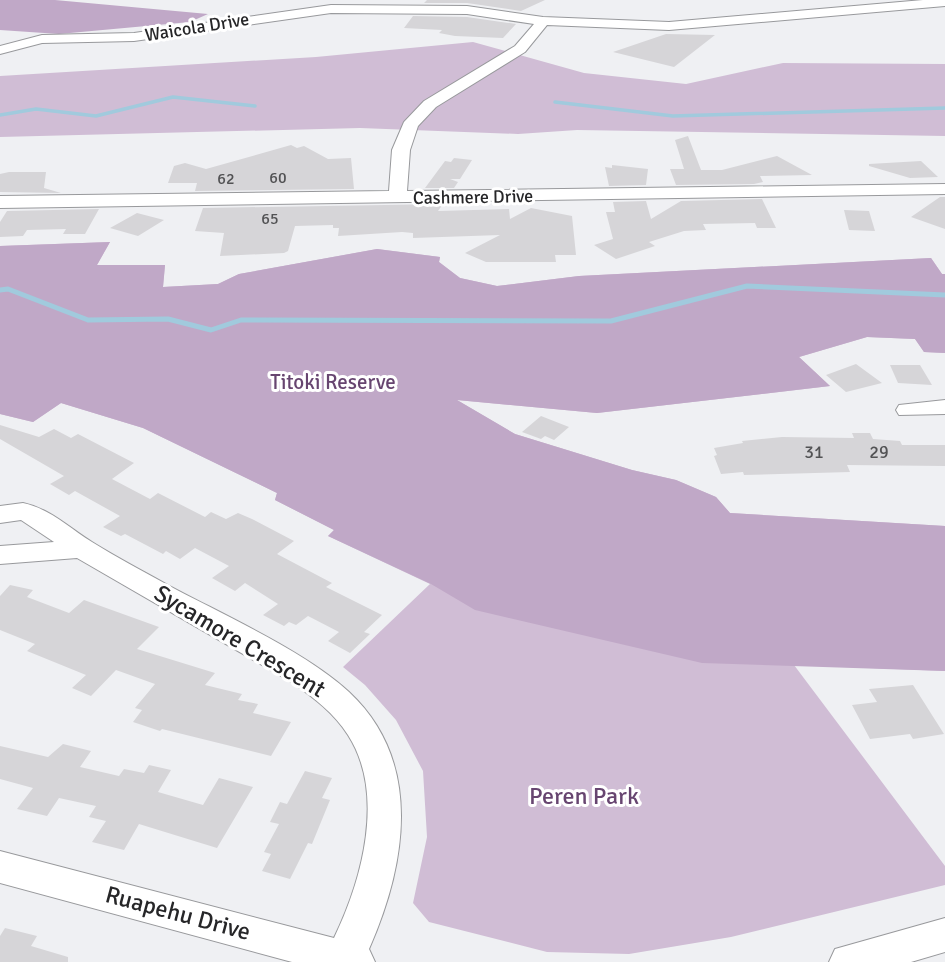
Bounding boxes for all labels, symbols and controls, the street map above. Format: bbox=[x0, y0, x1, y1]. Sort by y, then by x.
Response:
street label: Waicola Drive bbox=[143, 8, 251, 46]
house number: 60 bbox=[269, 168, 287, 188]
house number: 62 bbox=[217, 169, 235, 189]
street label: Cashmere Drive bbox=[413, 185, 533, 209]
house number: 65 bbox=[261, 209, 279, 229]
park label: Titoki Reserve bbox=[270, 369, 396, 395]
house number: 31 bbox=[804, 441, 824, 463]
house number: 29 bbox=[869, 441, 889, 463]
street label: Sycamore Crescent bbox=[149, 578, 331, 704]
park label: Peren Park bbox=[529, 781, 639, 811]
street label: Ruapehu Drive bbox=[102, 879, 254, 947]

